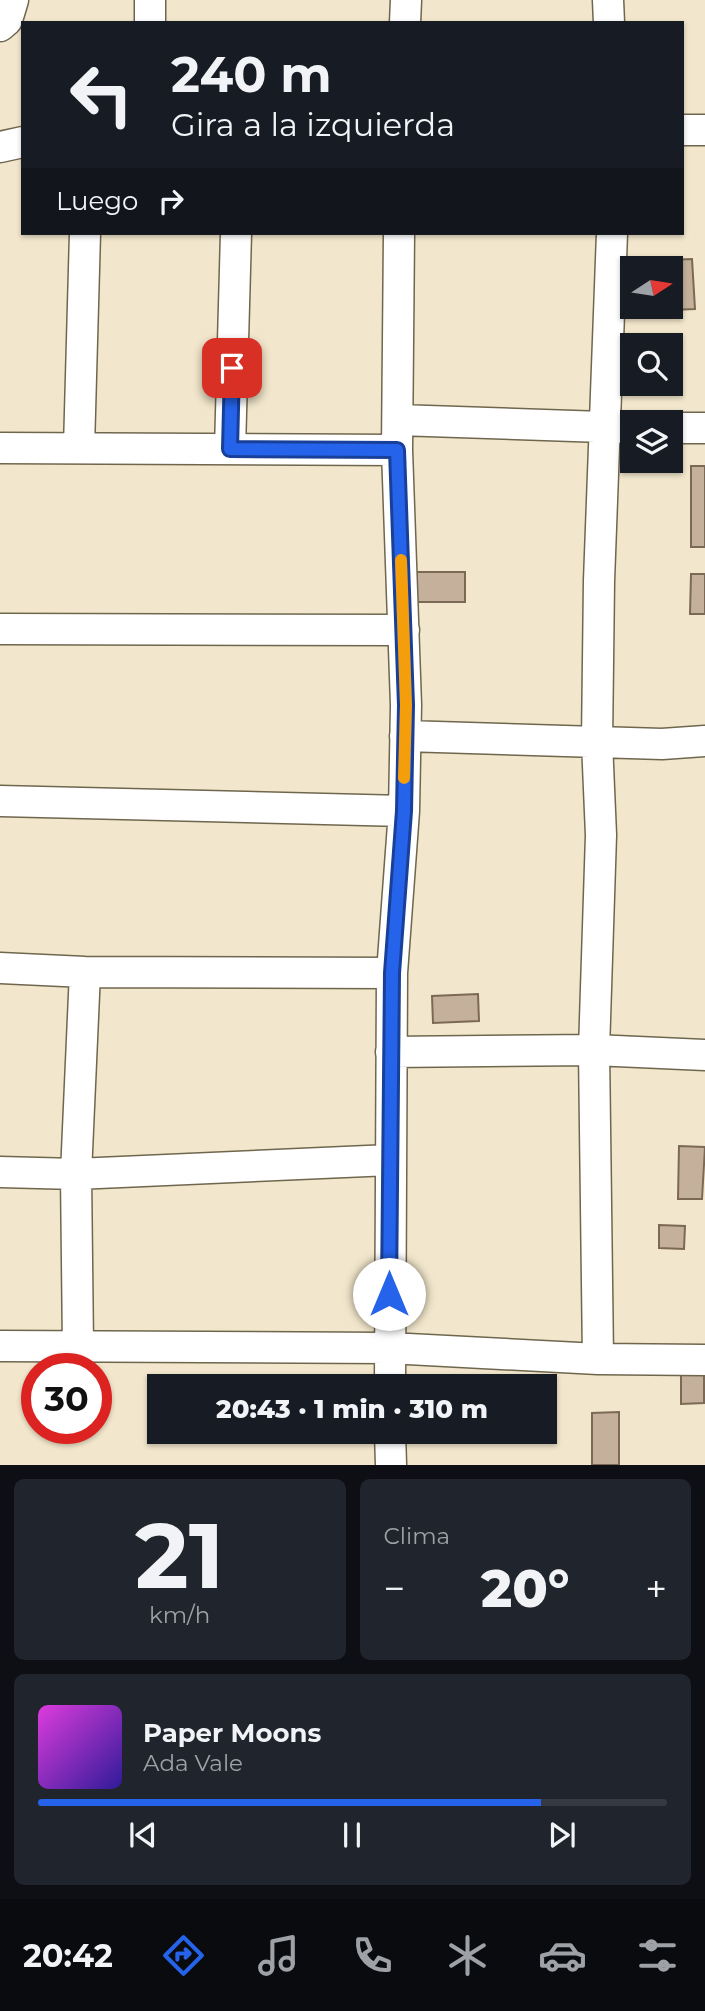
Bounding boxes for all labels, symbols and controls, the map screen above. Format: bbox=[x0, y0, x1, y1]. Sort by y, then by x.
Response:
text: 240 m bbox=[171, 45, 332, 104]
icon: left bbox=[56, 49, 147, 140]
text: Gira a la izquierda bbox=[171, 105, 455, 144]
icon: right bbox=[152, 182, 190, 220]
text: Luego bbox=[56, 185, 138, 217]
north arrow bbox=[620, 256, 682, 318]
map controls bbox=[620, 256, 683, 473]
button: search bbox=[620, 333, 683, 396]
pin bbox=[202, 338, 262, 398]
icon: arrive bbox=[213, 349, 251, 387]
button: layers bbox=[620, 410, 683, 473]
position arrow bbox=[352, 1257, 426, 1331]
speed limit sign: 30 bbox=[21, 1353, 112, 1444]
text: 20:43 · 1 min · 310 m bbox=[216, 1393, 488, 1425]
text: 21 bbox=[135, 1500, 224, 1611]
text: Clima bbox=[384, 1522, 450, 1550]
text: 20° bbox=[481, 1557, 569, 1620]
text: − bbox=[384, 1565, 405, 1612]
text: + bbox=[645, 1565, 667, 1612]
text: km/h bbox=[149, 1601, 210, 1629]
text: Paper Moons bbox=[143, 1717, 321, 1749]
text: Ada Vale bbox=[143, 1749, 243, 1777]
icon: previous bbox=[124, 1816, 162, 1854]
icon: pause bbox=[333, 1816, 371, 1854]
icon: next bbox=[543, 1816, 581, 1854]
icon: directions bbox=[159, 1931, 208, 1980]
icon: music bbox=[254, 1931, 303, 1980]
icon: phone bbox=[348, 1931, 397, 1980]
icon: climate bbox=[443, 1931, 492, 1980]
icon: car bbox=[538, 1931, 587, 1980]
icon: filters bbox=[633, 1931, 682, 1980]
text: 20:42 bbox=[23, 1936, 113, 1975]

